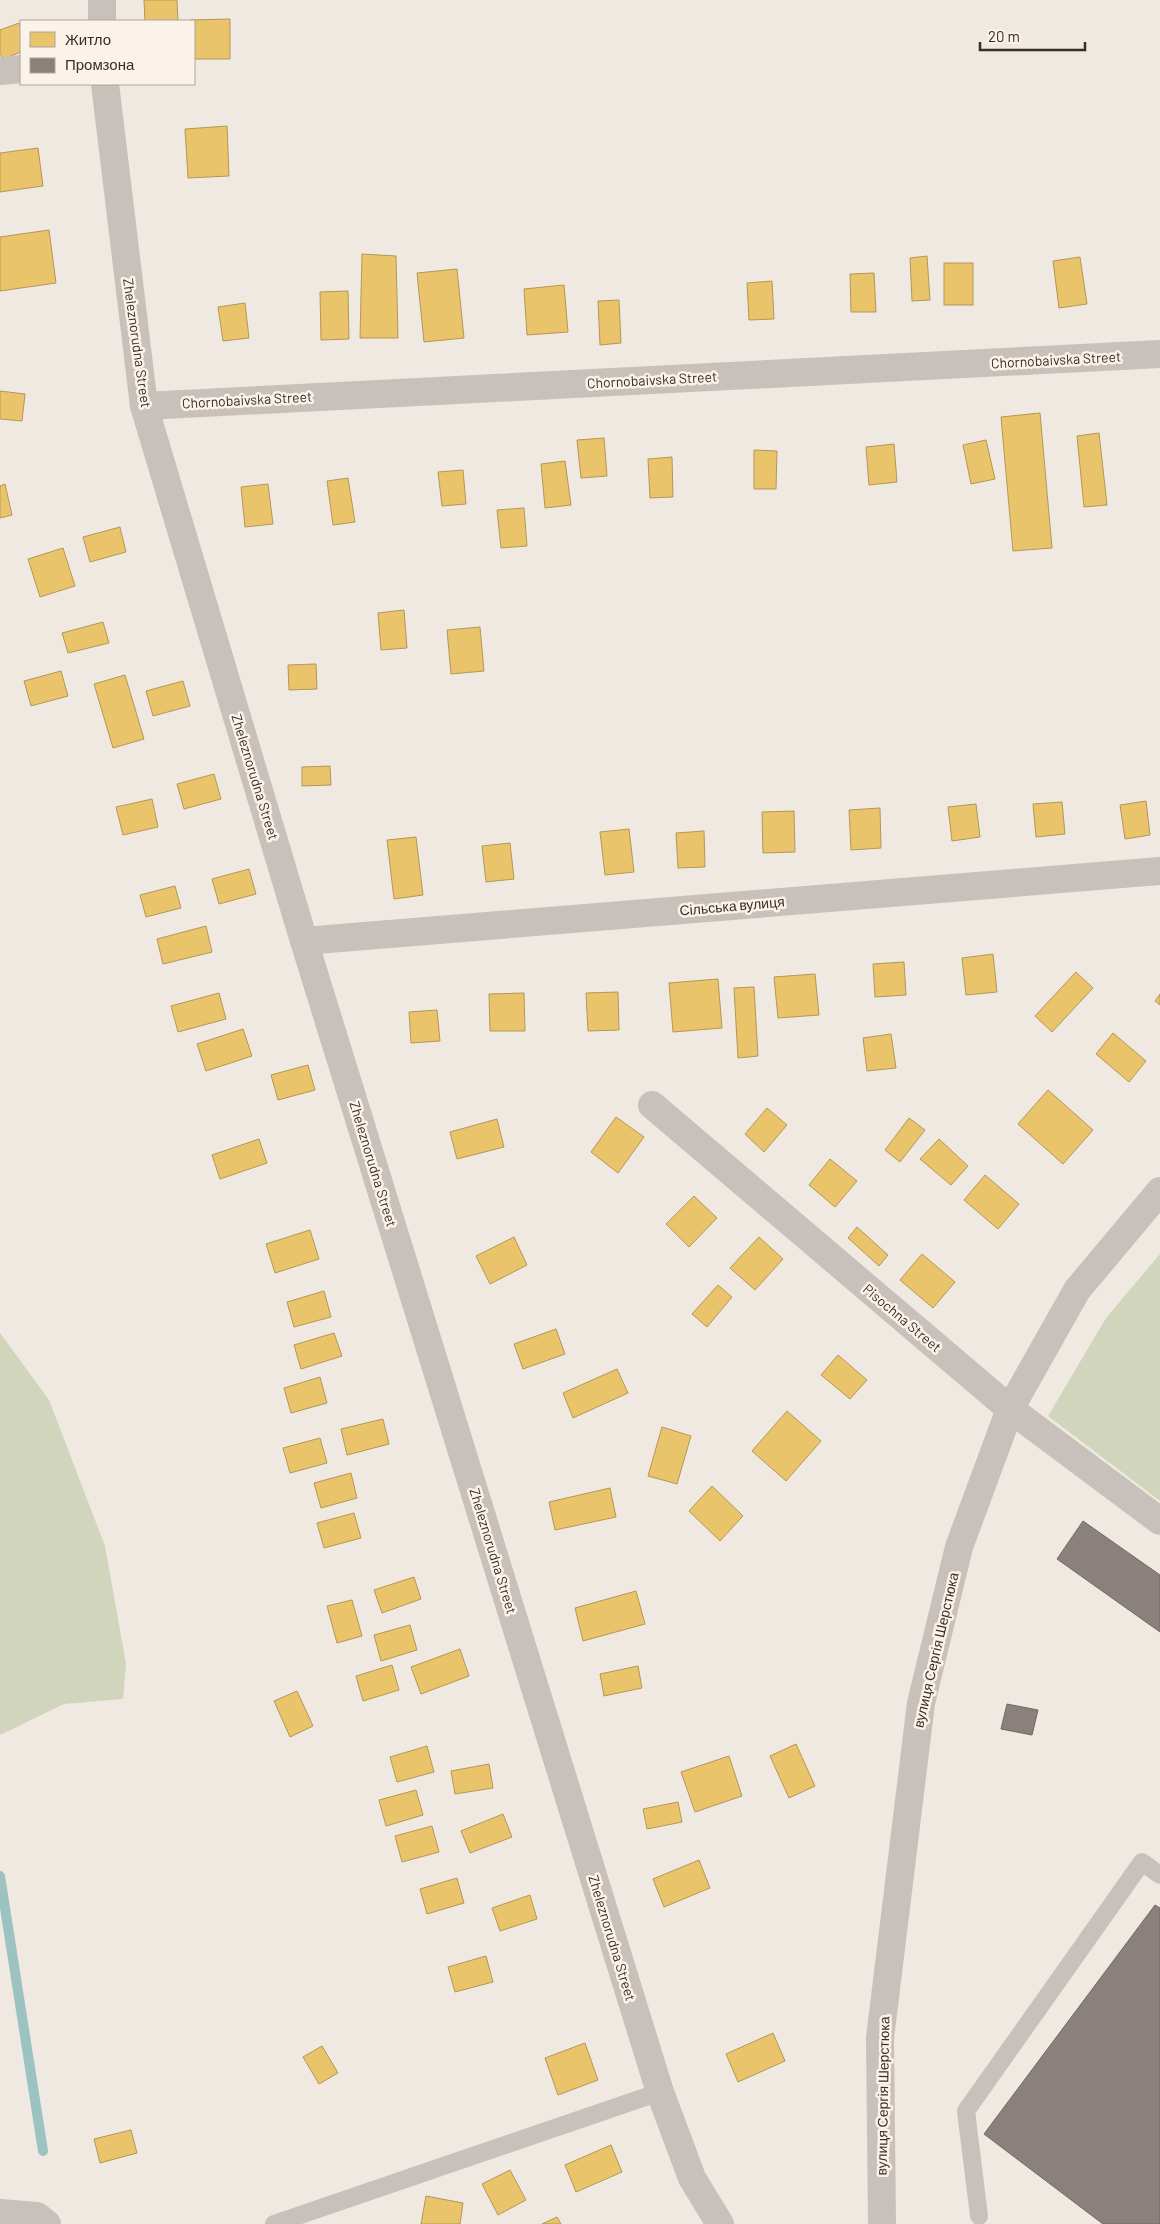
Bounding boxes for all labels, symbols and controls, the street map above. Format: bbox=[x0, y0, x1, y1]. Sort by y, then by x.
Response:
legend bbox=[20, 20, 195, 85]
scale bar bbox=[980, 20, 1085, 52]
text: 20 m bbox=[988, 27, 1020, 45]
text: Житло bbox=[65, 30, 111, 48]
text: Промзона bbox=[65, 55, 135, 73]
street label: Zheleznorudna Street bbox=[120, 277, 155, 409]
street label: Chornobaivska Street bbox=[991, 348, 1121, 371]
street label: Chornobaivska Street bbox=[587, 368, 717, 391]
street label: Chornobaivska Street bbox=[182, 388, 312, 411]
street label: Zheleznorudna Street bbox=[228, 712, 283, 842]
street label: Сільська вулиця bbox=[679, 892, 785, 919]
street label: Zheleznorudna Street bbox=[346, 1099, 401, 1229]
street label: Pisochna Street bbox=[860, 1280, 945, 1355]
street label: Zheleznorudna Street bbox=[466, 1486, 521, 1616]
street label: вулиця Сергія Шерстюка bbox=[909, 1570, 962, 1729]
street label: Zheleznorudna Street bbox=[585, 1873, 640, 2003]
street label: вулиця Сергія Шерстюка bbox=[873, 2016, 892, 2176]

